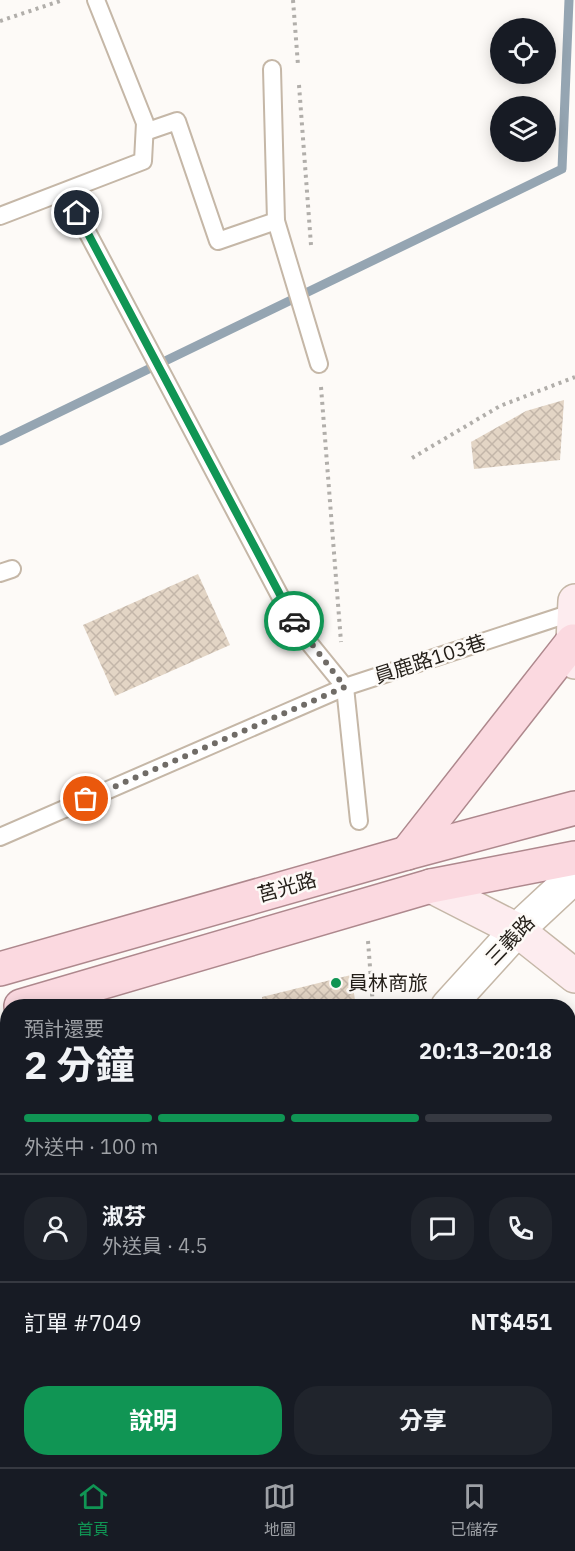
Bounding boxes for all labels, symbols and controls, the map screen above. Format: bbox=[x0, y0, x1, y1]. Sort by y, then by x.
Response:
map controls bbox=[490, 18, 556, 162]
button: locate bbox=[490, 18, 556, 84]
button: layers bbox=[490, 96, 556, 162]
pin bbox=[51, 187, 102, 238]
icon: home bbox=[60, 196, 93, 229]
courier bbox=[264, 591, 324, 651]
icon: car bbox=[278, 605, 311, 638]
street label: 員鹿路103巷 bbox=[371, 628, 489, 689]
pin bbox=[60, 773, 111, 824]
icon: bag bbox=[69, 782, 102, 815]
street label: 莒光路 bbox=[254, 865, 319, 908]
street label: 三義路 bbox=[479, 909, 540, 971]
place label: 員林商旅 bbox=[348, 969, 428, 996]
marker: 員林商旅 bbox=[329, 976, 343, 990]
text: 預計還要 bbox=[24, 1015, 104, 1042]
text: 20:13–20:18 bbox=[419, 1036, 552, 1065]
text: 2 分鐘 bbox=[24, 1039, 135, 1090]
text: 外送中 · 100 m bbox=[24, 1133, 158, 1160]
button: person bbox=[24, 1197, 87, 1260]
button: chat bbox=[411, 1197, 474, 1260]
button: phone bbox=[489, 1197, 552, 1260]
text: 淑芬 bbox=[102, 1201, 146, 1230]
text: 外送員 · 4.5 bbox=[102, 1232, 207, 1259]
text: NT$451 bbox=[470, 1307, 552, 1336]
text: 訂單 #7049 bbox=[24, 1308, 142, 1337]
button: 說明 bbox=[24, 1386, 282, 1455]
button: 分享 bbox=[294, 1386, 552, 1455]
tab: 首頁 bbox=[77, 1480, 110, 1540]
tab: 地圖 bbox=[263, 1480, 296, 1540]
tab: 已儲存 bbox=[450, 1480, 498, 1540]

